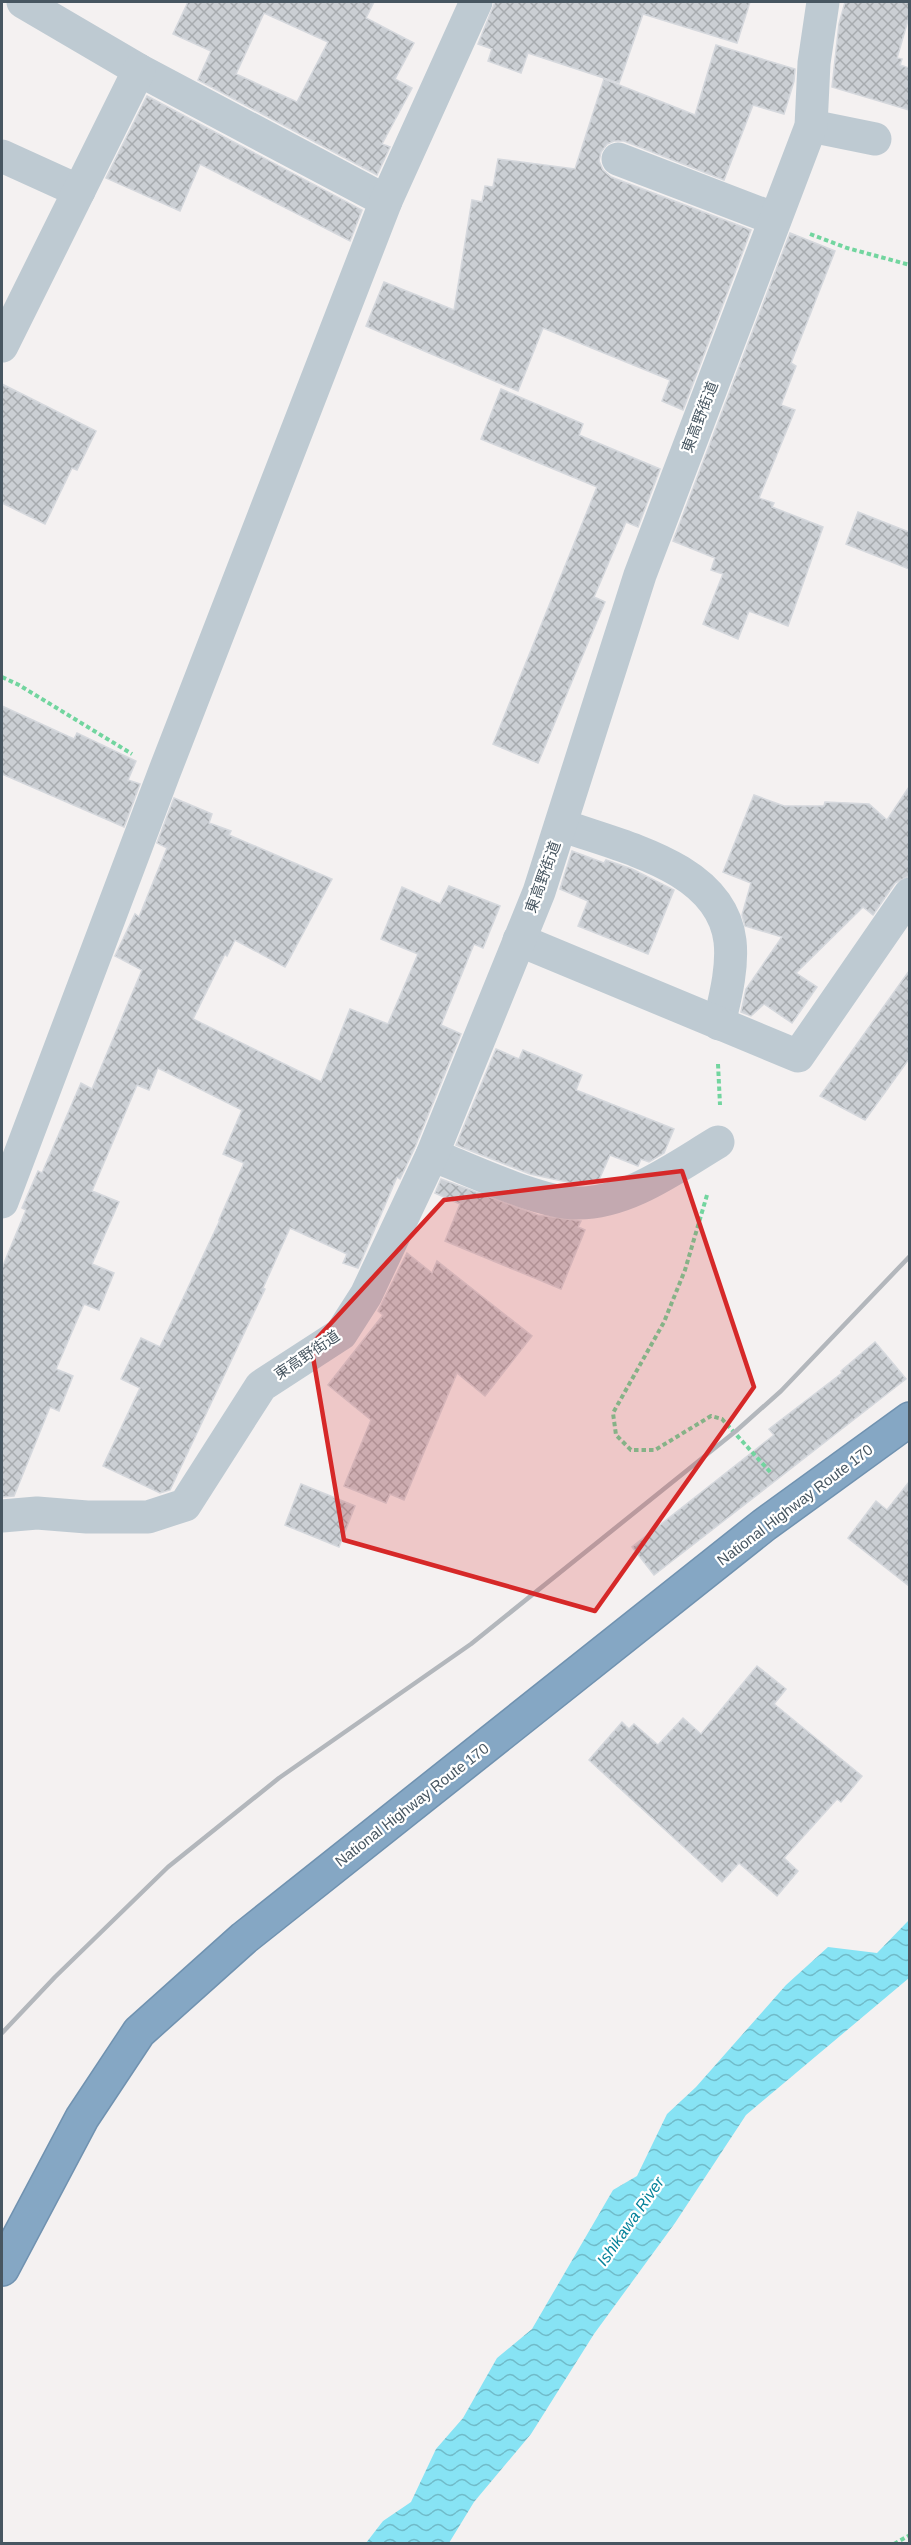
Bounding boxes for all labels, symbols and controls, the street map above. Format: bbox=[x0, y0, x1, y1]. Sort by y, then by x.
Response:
street label: 東高野街道 bbox=[678, 379, 721, 455]
street label: 東高野街道 bbox=[522, 839, 563, 915]
street label: 東高野街道 bbox=[271, 1327, 343, 1383]
street label: National Highway Route 170 bbox=[714, 1441, 876, 1569]
street label: National Highway Route 170 bbox=[332, 1739, 492, 1870]
water label: Ishikawa River bbox=[594, 2173, 668, 2269]

